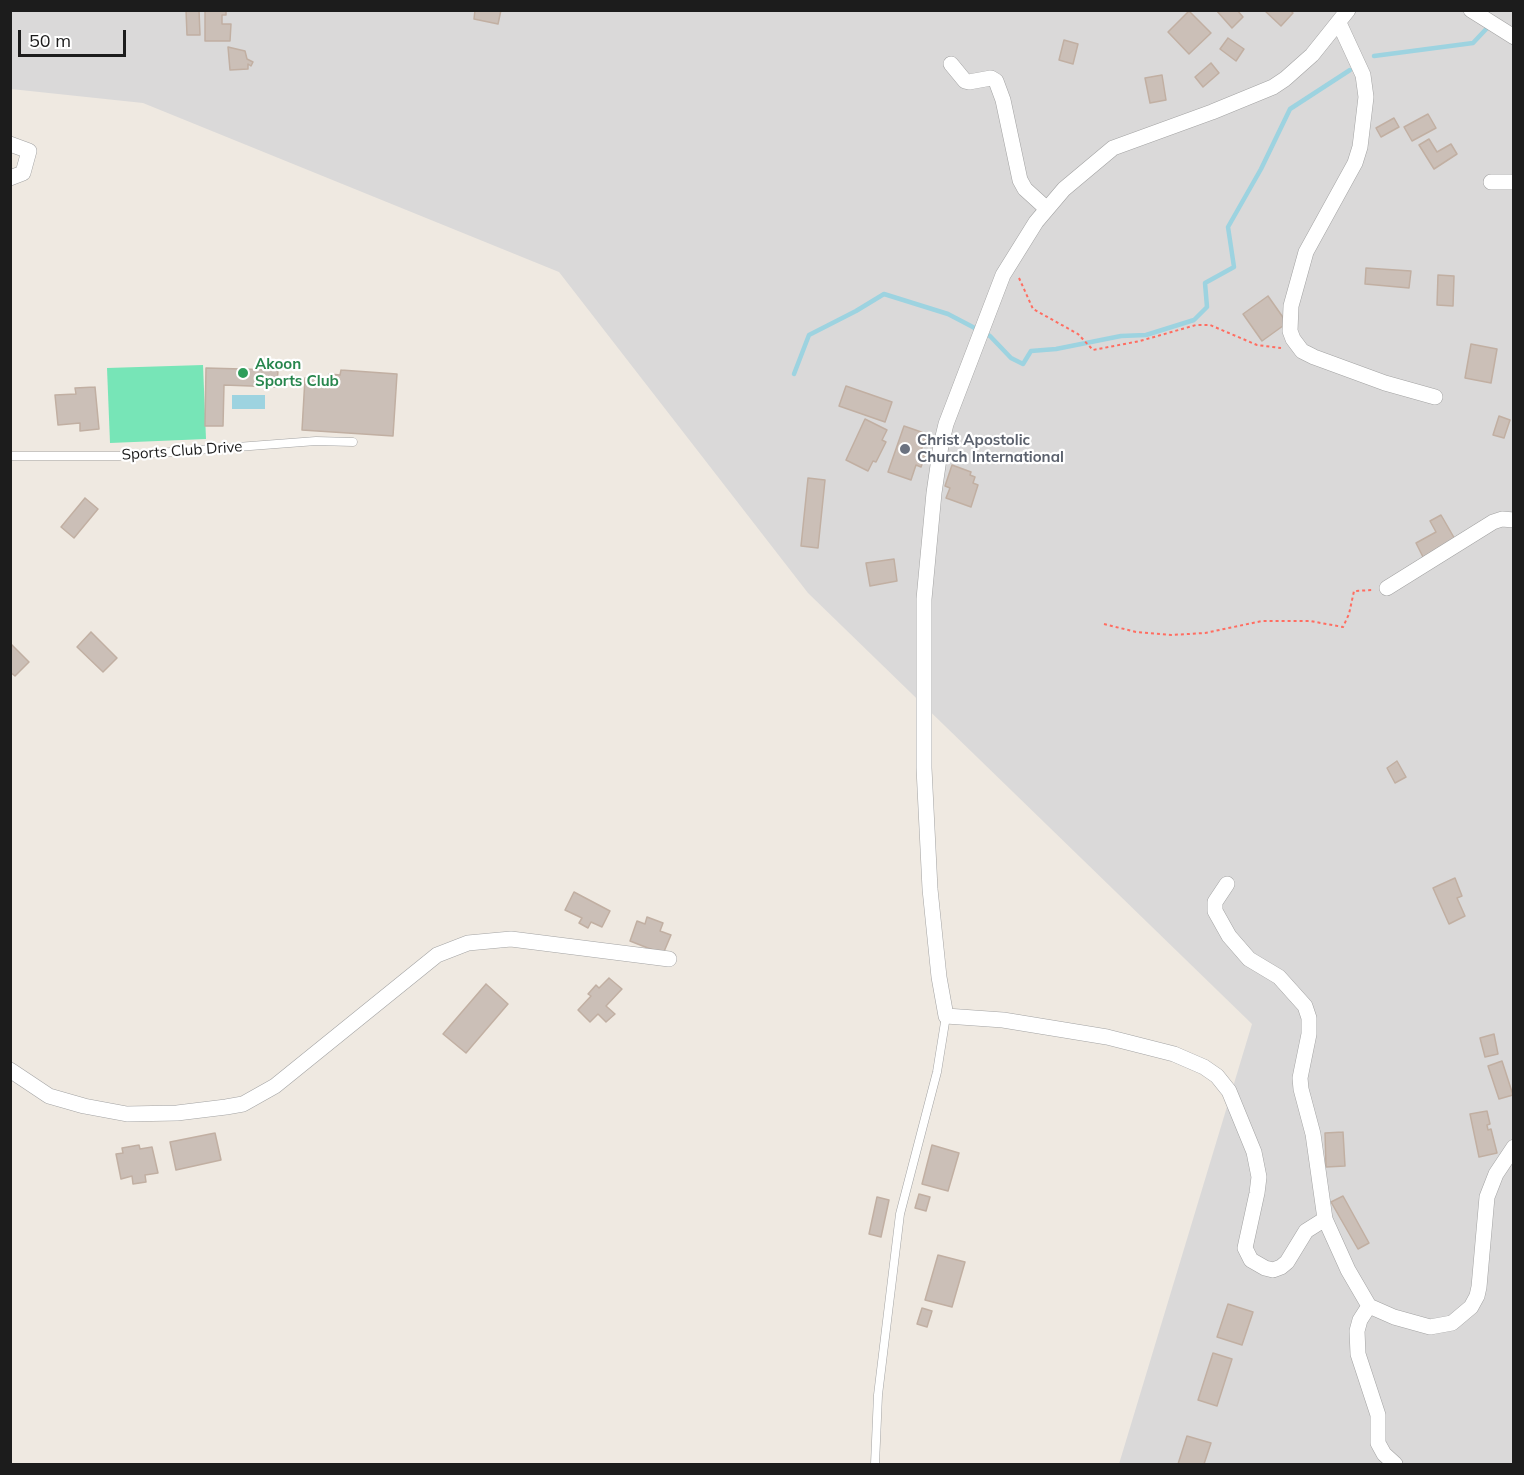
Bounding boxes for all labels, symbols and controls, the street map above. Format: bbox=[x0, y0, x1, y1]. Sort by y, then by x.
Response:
scale bar bbox=[21, 18, 129, 56]
text: 50 m bbox=[29, 29, 71, 52]
place label: Akoon Sports Club bbox=[255, 355, 339, 390]
marker: Akoon Sports Club bbox=[236, 366, 250, 380]
place label: Christ Apostolic Church International bbox=[917, 431, 1064, 466]
street label: Sports Club Drive bbox=[121, 438, 243, 464]
marker: Christ Apostolic Church International bbox=[898, 442, 912, 456]

